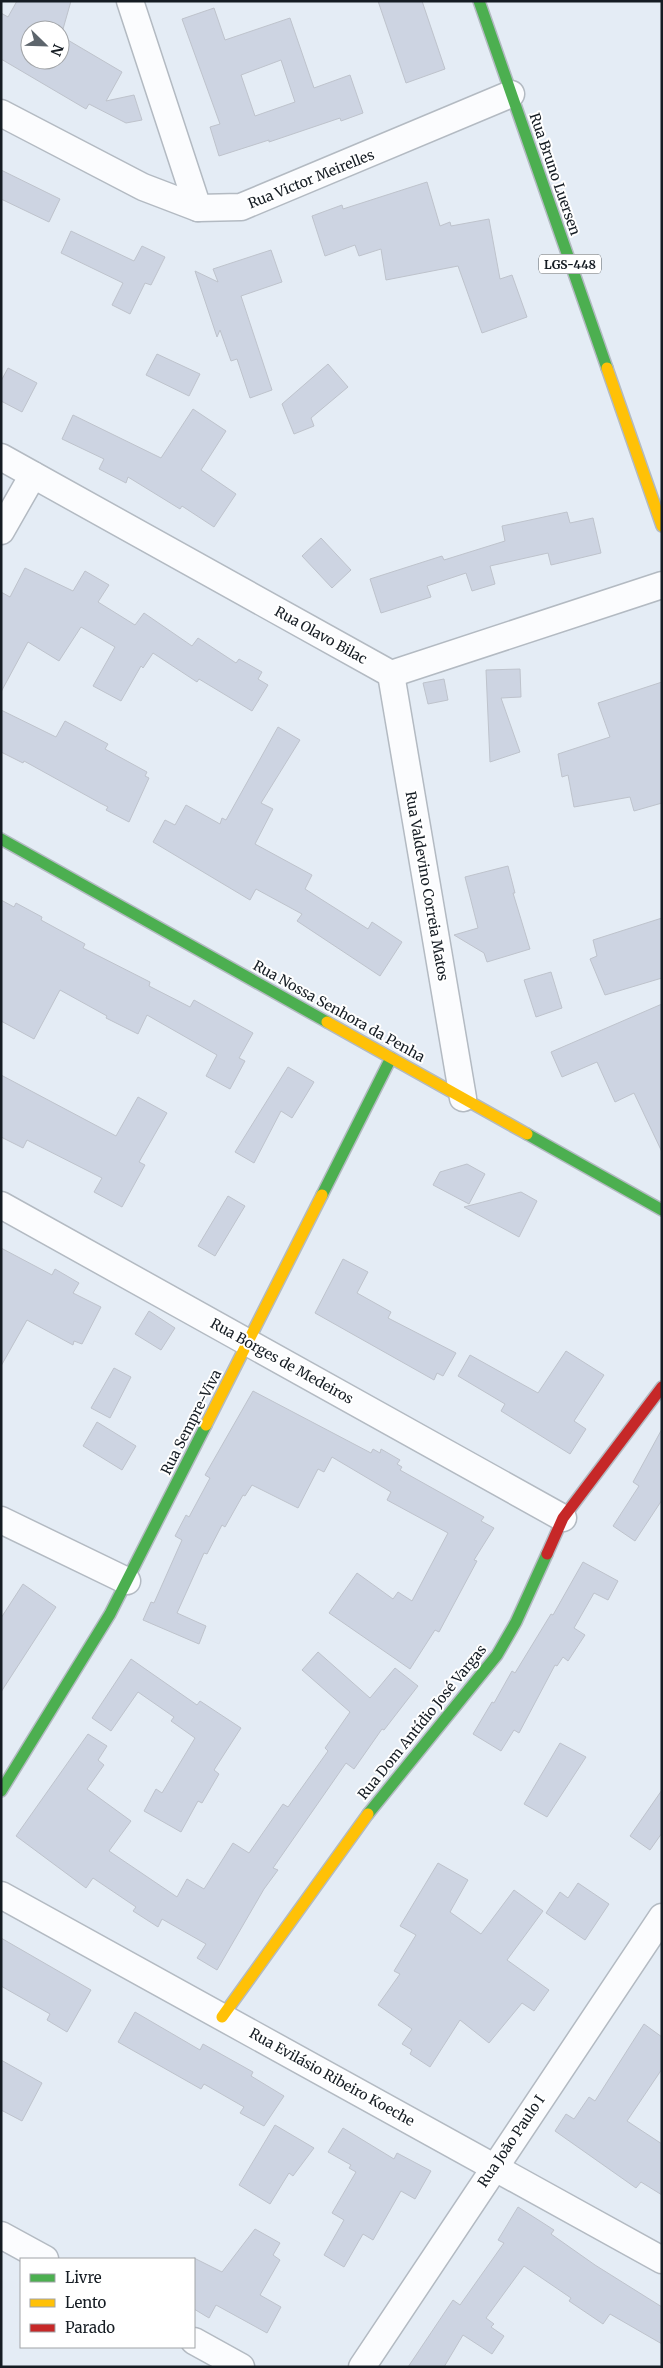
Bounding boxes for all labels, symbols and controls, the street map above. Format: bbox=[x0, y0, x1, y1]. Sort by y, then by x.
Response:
north arrow bbox=[20, 20, 70, 70]
text: N bbox=[47, 41, 67, 59]
street label: Rua Bruno Luersen bbox=[526, 110, 584, 238]
street label: Rua Victor Meirelles bbox=[245, 145, 377, 213]
road number: LGS-448 bbox=[539, 254, 601, 274]
street label: Rua Olavo Bilac bbox=[272, 602, 370, 668]
street label: Rua Valdevino Correia Matos bbox=[401, 790, 453, 982]
street label: Rua Nossa Senhora da Penha bbox=[250, 956, 428, 1066]
street label: Rua Borges de Medeiros bbox=[207, 1314, 357, 1408]
street label: Rua Sempre-Viva bbox=[157, 1366, 225, 1478]
street label: Rua Dom Antídio José Vargas bbox=[354, 1641, 490, 1803]
street label: Rua Evilásio Ribeiro Koeche bbox=[246, 2024, 418, 2130]
street label: Rua João Paulo I bbox=[474, 2092, 548, 2190]
legend bbox=[20, 2258, 195, 2348]
text: Livre bbox=[65, 2268, 102, 2287]
text: Lento bbox=[65, 2293, 107, 2312]
text: Parado bbox=[65, 2318, 115, 2337]

